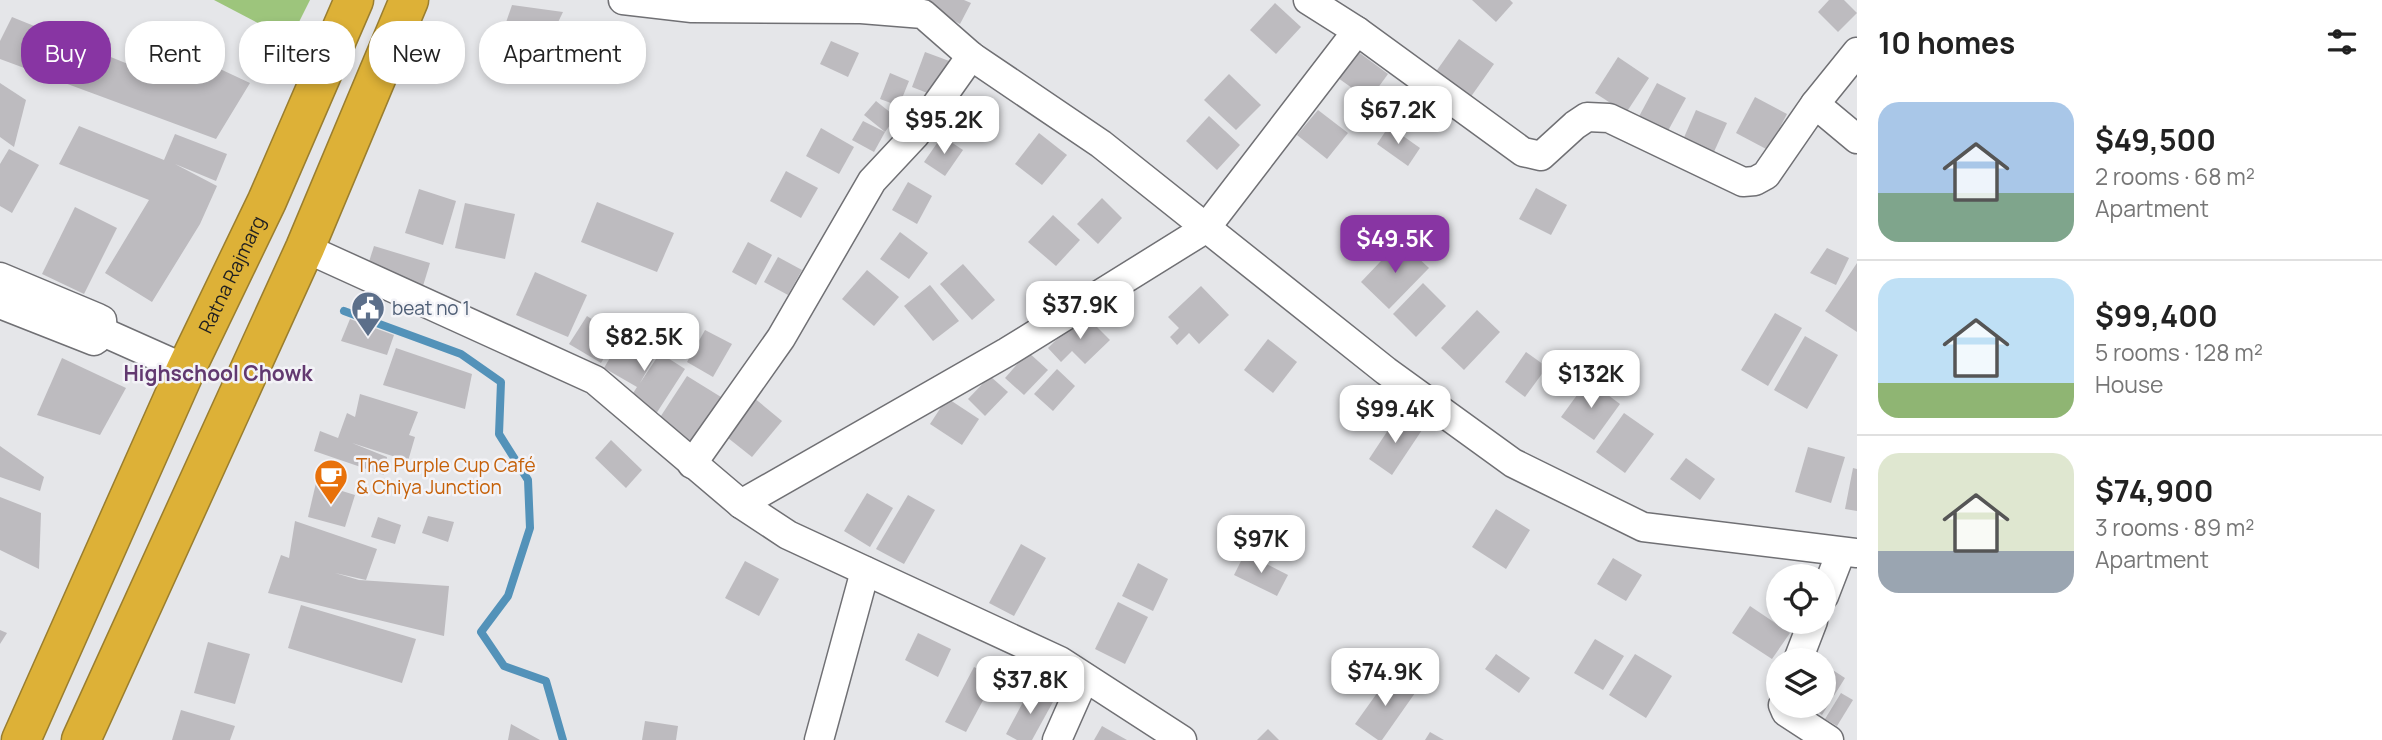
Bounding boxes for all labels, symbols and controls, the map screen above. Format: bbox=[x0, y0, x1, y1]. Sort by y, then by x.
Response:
chip: Buy bbox=[21, 21, 111, 84]
chip: Rent bbox=[125, 21, 225, 84]
chip: Filters bbox=[239, 21, 355, 84]
chip: New bbox=[369, 21, 465, 84]
chip: Apartment bbox=[479, 21, 646, 84]
text: 10 homes bbox=[1878, 22, 2015, 63]
icon: filters bbox=[2323, 23, 2361, 61]
pin: $67.2K bbox=[1341, 86, 1455, 146]
text: $67.2K bbox=[1360, 93, 1436, 125]
pin: $95.2K bbox=[887, 96, 1001, 156]
text: $95.2K bbox=[905, 103, 983, 135]
text: $49,500 bbox=[2095, 119, 2216, 160]
icon: home bbox=[1934, 130, 2018, 214]
text: 2 rooms · 68 m² bbox=[2095, 160, 2255, 192]
text: Apartment bbox=[2095, 192, 2209, 224]
street label: Ratna Rajmarg bbox=[192, 211, 271, 338]
pin: $49.5K bbox=[1338, 216, 1452, 275]
text: $49.5K bbox=[1356, 222, 1434, 254]
pin: $37.9K bbox=[1023, 282, 1137, 341]
text: $37.9K bbox=[1042, 288, 1118, 320]
public building icon: beat no 1 bbox=[349, 289, 387, 338]
place label: beat no 1 bbox=[392, 295, 470, 321]
text: $99,400 bbox=[2095, 295, 2218, 336]
icon: home bbox=[1934, 306, 2018, 390]
pin: $82.5K bbox=[587, 314, 701, 373]
text: $82.5K bbox=[605, 320, 683, 352]
text: 5 rooms · 128 m² bbox=[2095, 336, 2263, 368]
pin: $132K bbox=[1542, 350, 1640, 410]
text: $132K bbox=[1558, 357, 1624, 389]
district label: Highschool Chowk bbox=[123, 359, 313, 387]
text: House bbox=[2095, 368, 2164, 400]
pin: $99.4K bbox=[1338, 386, 1452, 445]
text: $99.4K bbox=[1356, 392, 1434, 424]
place label: The Purple Cup Café & Chiya Junction bbox=[356, 452, 536, 500]
cafe icon: The Purple Cup Café & Chiya Junction bbox=[312, 457, 350, 506]
text: $74,900 bbox=[2095, 470, 2214, 511]
icon: home bbox=[1934, 481, 2018, 565]
text: 3 rooms · 89 m² bbox=[2095, 511, 2255, 543]
pin: $97K bbox=[1220, 516, 1302, 575]
text: $97K bbox=[1233, 522, 1289, 554]
text: Apartment bbox=[2095, 543, 2209, 575]
map controls bbox=[1766, 564, 1836, 718]
button: locate bbox=[1766, 564, 1836, 634]
pin: $74.9K bbox=[1328, 648, 1442, 708]
button: layers bbox=[1766, 648, 1836, 718]
text: $74.9K bbox=[1347, 655, 1423, 687]
pin: $37.8K bbox=[973, 656, 1087, 716]
text: $37.8K bbox=[992, 663, 1068, 695]

